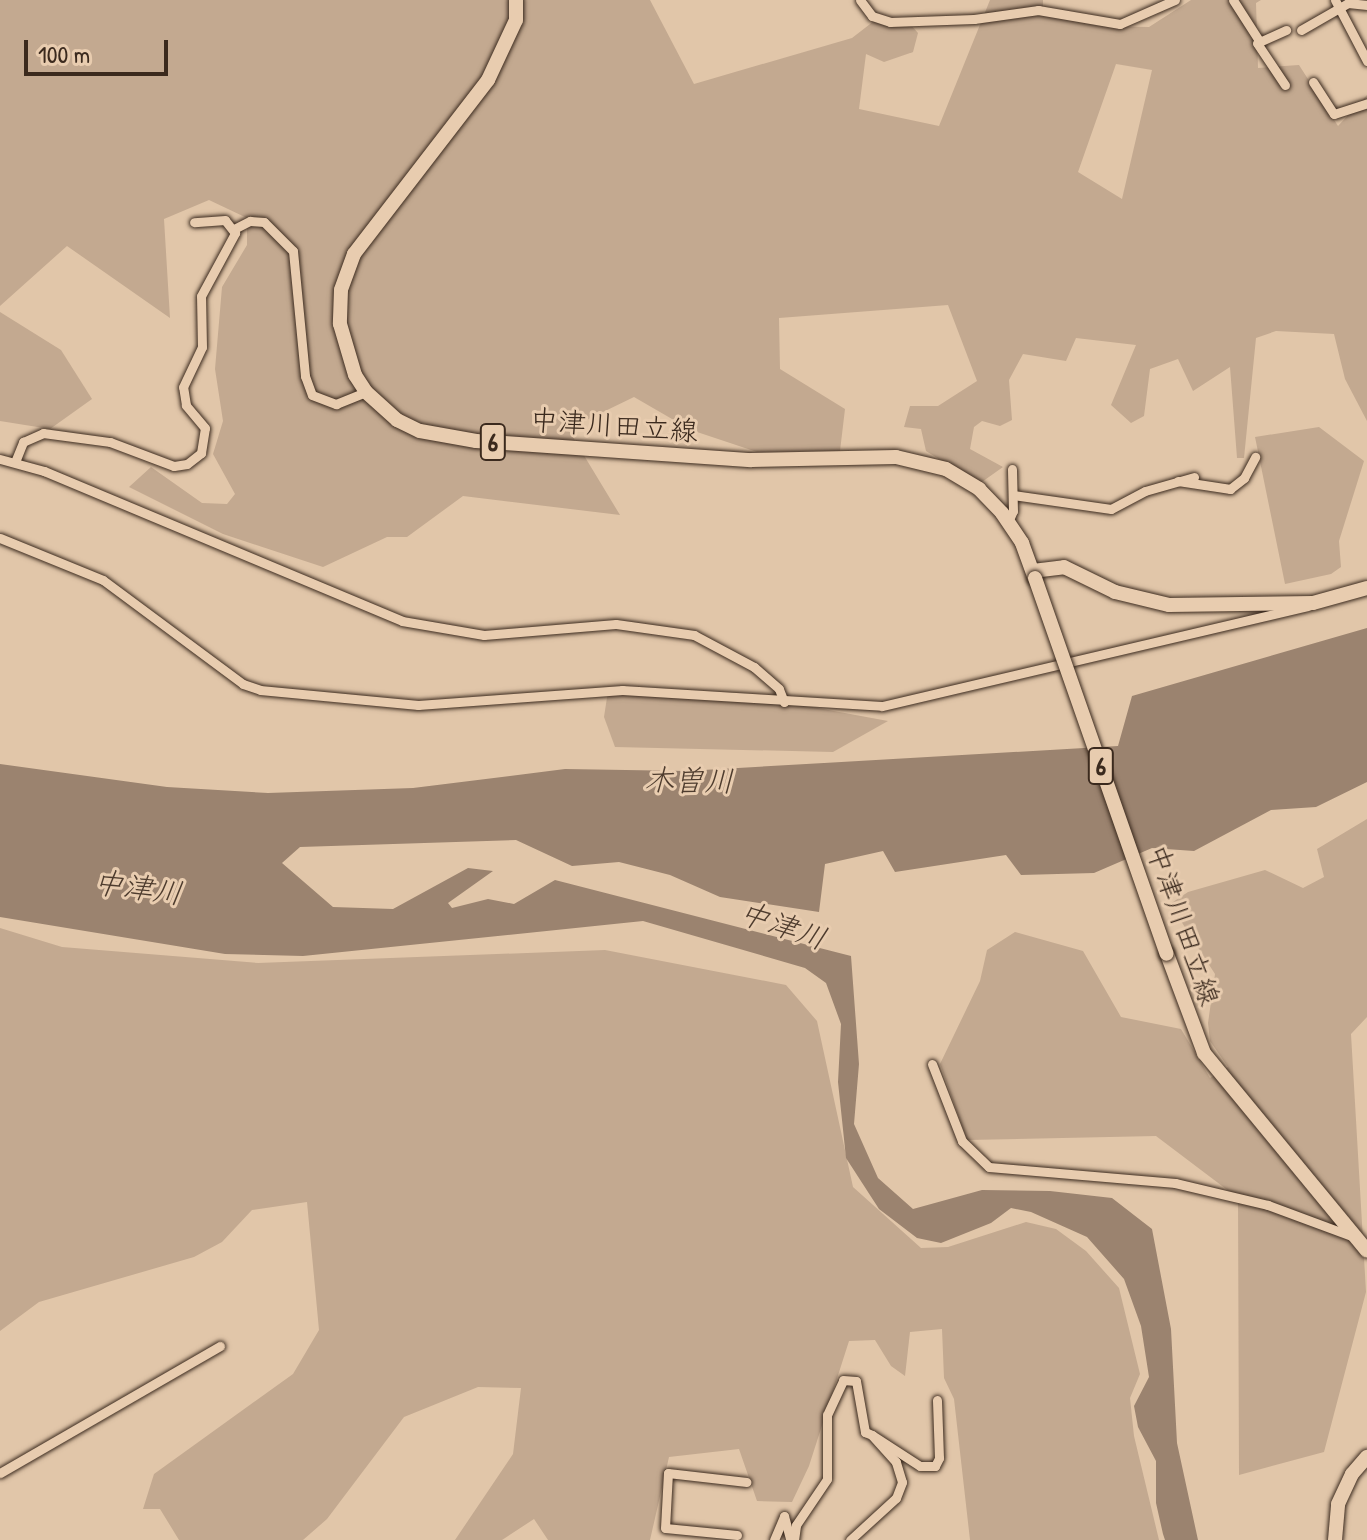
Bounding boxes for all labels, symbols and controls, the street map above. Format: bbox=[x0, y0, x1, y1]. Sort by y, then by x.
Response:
scale bar bbox=[28, 24, 172, 74]
text: 100 m bbox=[38, 38, 90, 70]
street label: 中津川田立線 bbox=[529, 402, 699, 448]
road number: 6 bbox=[479, 420, 507, 464]
road number: 6 bbox=[1087, 744, 1115, 788]
water label: 木曽川 bbox=[644, 761, 734, 799]
street label: 中津川田立線 bbox=[1141, 840, 1227, 1010]
water label: 中津川 bbox=[91, 863, 185, 911]
water label: 中津川 bbox=[735, 893, 831, 957]

